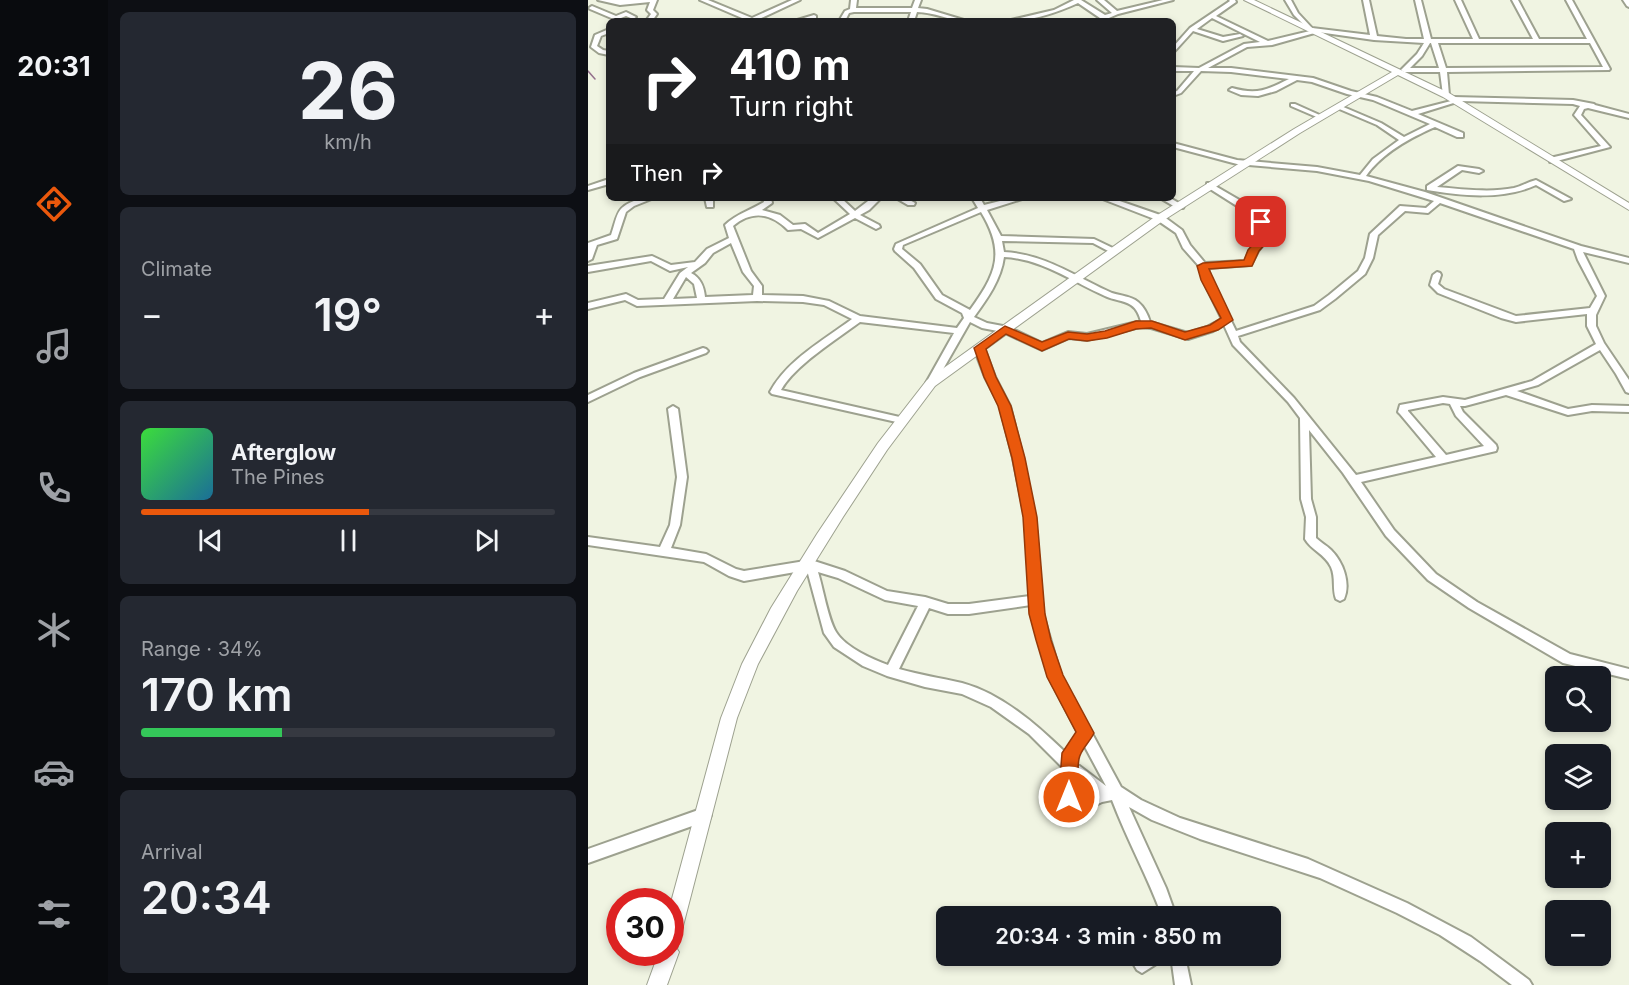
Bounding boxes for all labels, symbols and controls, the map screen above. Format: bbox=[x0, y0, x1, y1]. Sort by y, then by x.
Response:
text: 410 m bbox=[729, 39, 851, 90]
icon: right bbox=[630, 42, 708, 120]
text: 26 bbox=[298, 43, 398, 138]
text: 20:31 bbox=[17, 50, 91, 83]
text: Turn right bbox=[729, 90, 853, 123]
text: km/h bbox=[324, 130, 372, 154]
icon: right bbox=[695, 156, 728, 189]
text: Then bbox=[630, 160, 683, 186]
icon: directions bbox=[33, 183, 75, 225]
pin bbox=[1235, 196, 1286, 247]
icon: arrive bbox=[1244, 205, 1277, 238]
text: Climate bbox=[141, 257, 212, 281]
text: 19° bbox=[314, 287, 382, 342]
text: − bbox=[141, 294, 163, 334]
text: + bbox=[533, 294, 555, 334]
icon: music bbox=[33, 325, 75, 367]
text: Afterglow bbox=[231, 439, 336, 465]
text: The Pines bbox=[231, 465, 325, 489]
icon: phone bbox=[33, 467, 75, 509]
icon: previous bbox=[194, 524, 227, 557]
icon: pause bbox=[332, 524, 365, 557]
icon: next bbox=[470, 524, 503, 557]
icon: climate bbox=[33, 609, 75, 651]
text: Range · 34% bbox=[141, 637, 263, 661]
map controls bbox=[1545, 666, 1611, 966]
button: search bbox=[1545, 666, 1611, 732]
text: 170 km bbox=[141, 667, 292, 722]
button: layers bbox=[1545, 744, 1611, 810]
icon: car bbox=[33, 751, 75, 793]
position arrow bbox=[1037, 765, 1101, 829]
button: + bbox=[1545, 822, 1611, 888]
text: Arrival bbox=[141, 840, 203, 864]
text: 20:34 bbox=[141, 870, 272, 925]
speed limit sign: 30 bbox=[606, 888, 684, 966]
icon: filters bbox=[33, 893, 75, 935]
button: − bbox=[1545, 900, 1611, 966]
text: 20:34 · 3 min · 850 m bbox=[995, 923, 1222, 949]

